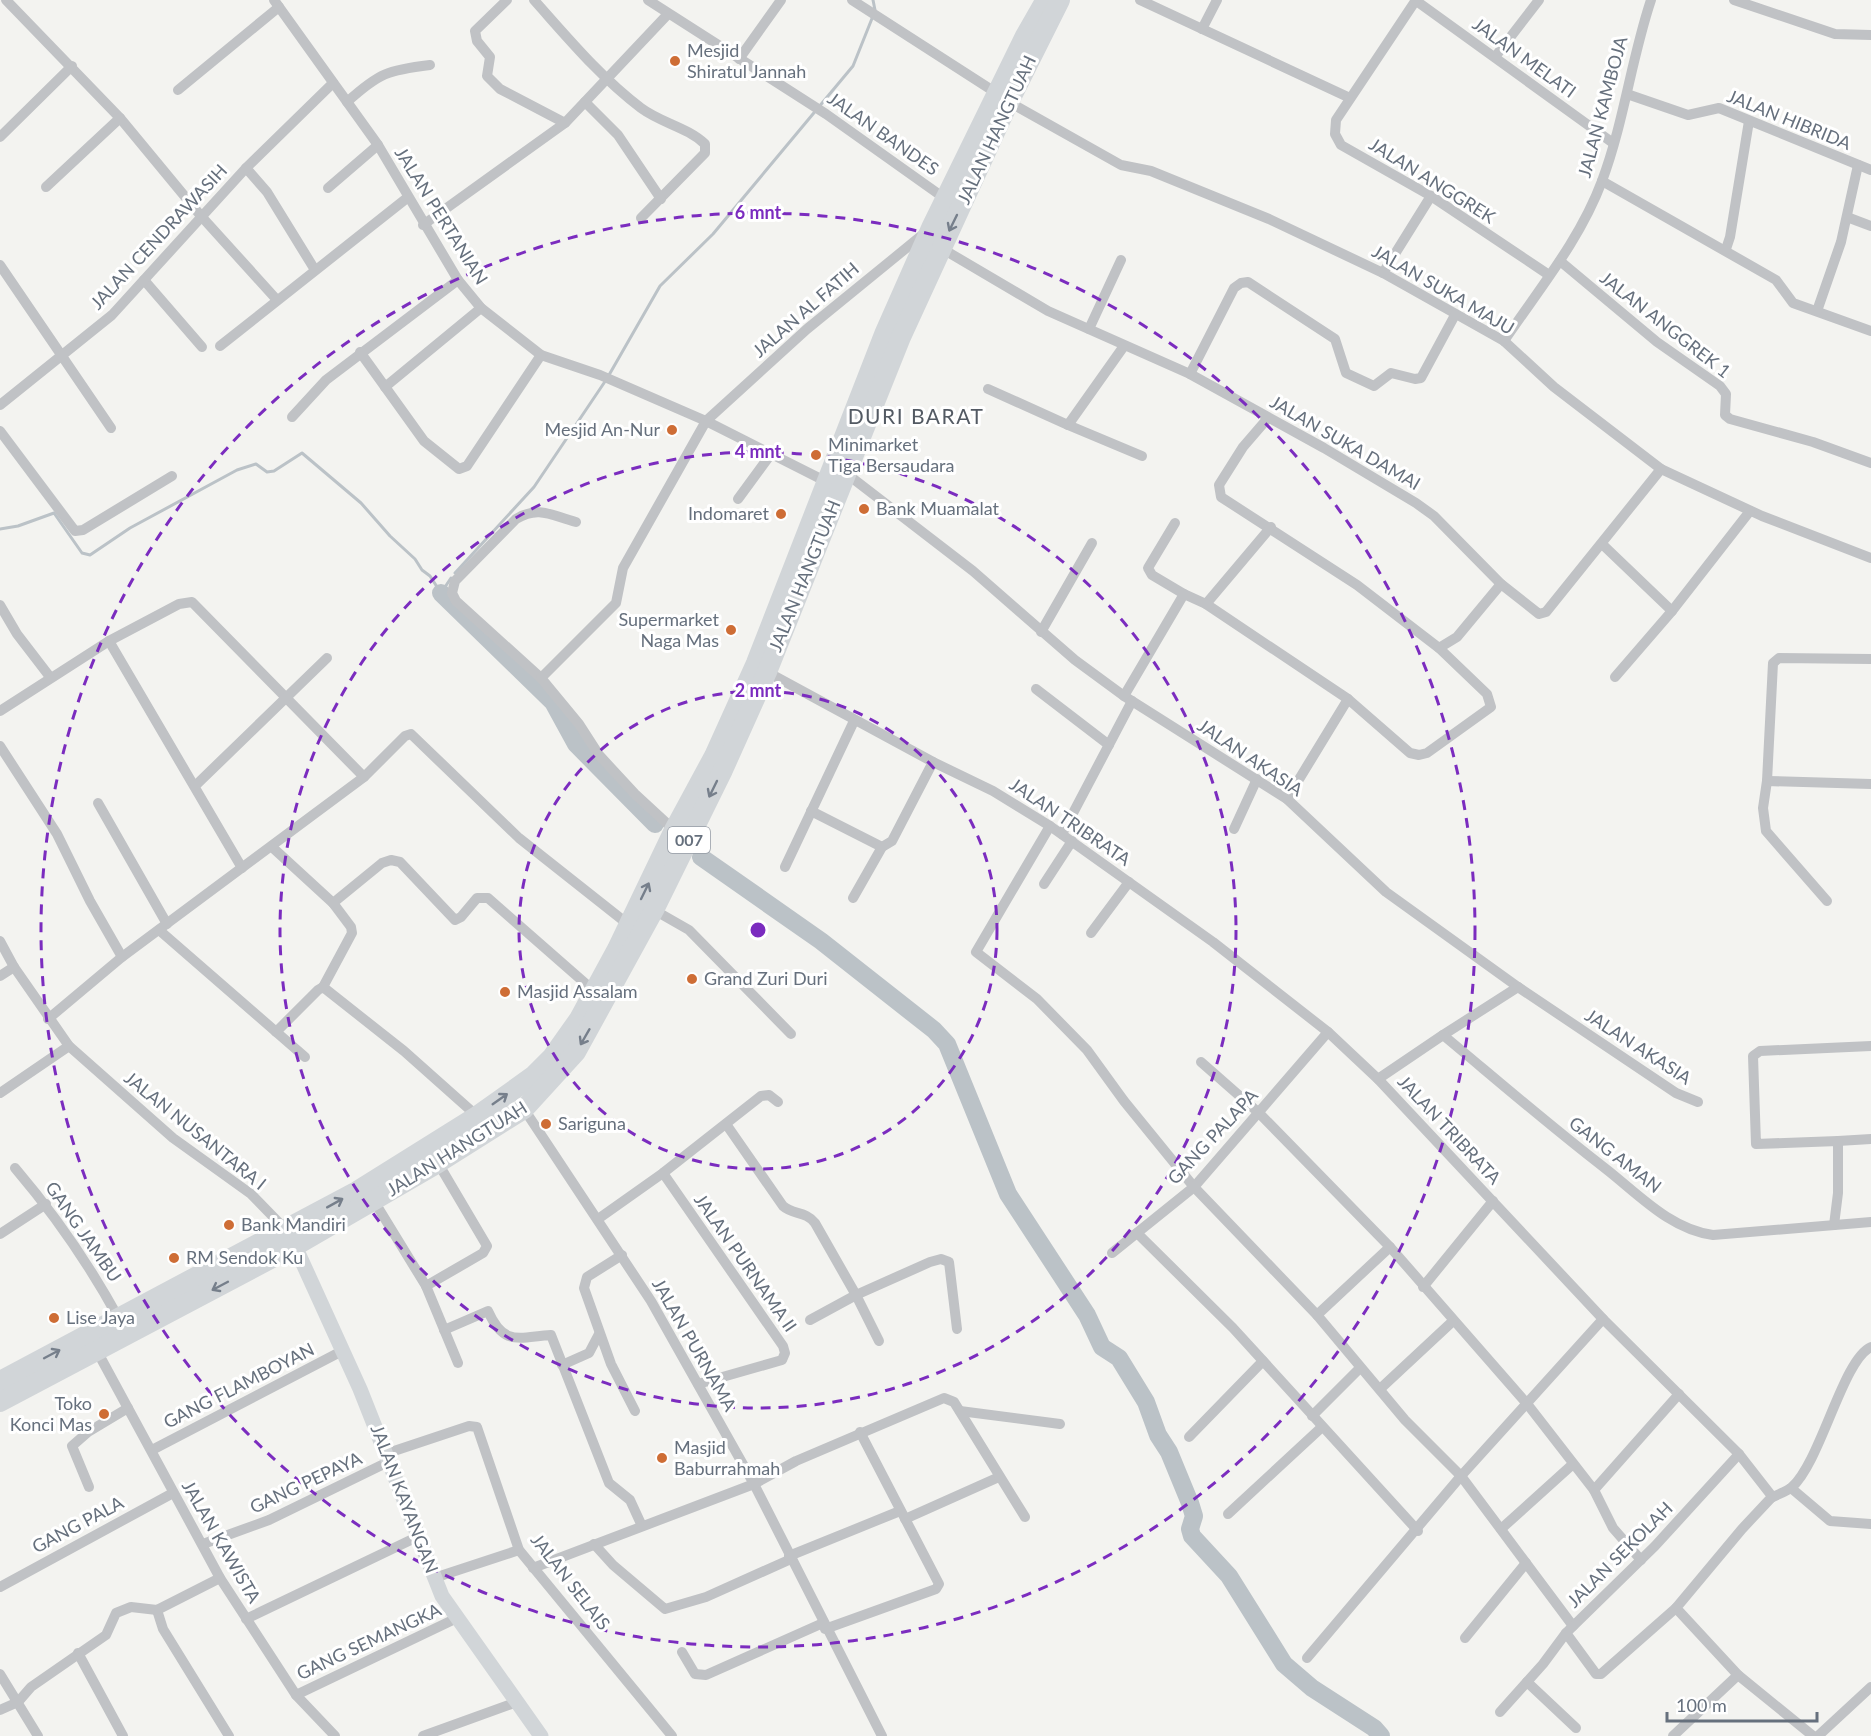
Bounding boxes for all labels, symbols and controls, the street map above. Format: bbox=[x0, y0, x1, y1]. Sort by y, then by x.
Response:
street label: JALAN MELATI bbox=[1469, 12, 1581, 102]
street label: JALAN KAMBOJA bbox=[1573, 33, 1632, 180]
place label: Mesjid Shiratul Jannah bbox=[687, 39, 806, 82]
street label: JALAN HANGTUAH bbox=[952, 52, 1040, 207]
marker: Mesjid Shiratul Jannah bbox=[668, 54, 682, 68]
street label: JALAN HIBRIDA bbox=[1724, 84, 1855, 154]
street label: JALAN BANDES bbox=[824, 87, 943, 180]
street label: JALAN ANGGREK bbox=[1365, 133, 1500, 228]
street label: JALAN PERTANIAN bbox=[391, 143, 493, 288]
street label: JALAN CENDRAWASIH bbox=[85, 159, 231, 313]
text: 6 mnt bbox=[735, 201, 782, 223]
one-way arrow bbox=[946, 214, 958, 232]
street label: JALAN SUKA MAJU bbox=[1369, 240, 1518, 339]
street label: JALAN AL FATIH bbox=[748, 257, 863, 361]
street label: JALAN ANGGREK 1 bbox=[1596, 266, 1735, 382]
street label: JALAN SUKA DAMAI bbox=[1266, 390, 1425, 494]
district label: DURI BARAT bbox=[848, 403, 984, 428]
place label: Mesjid An-Nur bbox=[544, 418, 660, 440]
marker: Mesjid An-Nur bbox=[665, 423, 679, 437]
place label: Minimarket Tiga Bersaudara bbox=[828, 433, 954, 476]
text: 4 mnt bbox=[735, 440, 782, 462]
marker: Minimarket Tiga Bersaudara bbox=[809, 448, 823, 462]
street label: JALAN HANGTUAH bbox=[764, 497, 845, 655]
place label: Bank Muamalat bbox=[876, 497, 1000, 519]
place label: Indomaret bbox=[688, 502, 770, 524]
marker: Bank Muamalat bbox=[857, 502, 871, 516]
marker: Indomaret bbox=[774, 507, 788, 521]
place label: Supermarket Naga Mas bbox=[618, 608, 720, 651]
marker: Supermarket Naga Mas bbox=[724, 623, 738, 637]
text: 2 mnt bbox=[735, 679, 782, 701]
street label: JALAN AKASIA bbox=[1194, 714, 1308, 801]
street label: JALAN TRIBRATA bbox=[1006, 773, 1136, 870]
one-way arrow bbox=[707, 780, 719, 798]
road number: 007 bbox=[668, 827, 710, 853]
one-way arrow bbox=[639, 882, 651, 900]
centre of rings bbox=[748, 920, 768, 940]
place label: Grand Zuri Duri bbox=[704, 967, 827, 989]
marker: Grand Zuri Duri bbox=[685, 972, 699, 986]
place label: Masjid Assalam bbox=[517, 980, 638, 1002]
marker: Masjid Assalam bbox=[498, 985, 512, 999]
street label: JALAN AKASIA bbox=[1581, 1004, 1696, 1089]
one-way arrow bbox=[579, 1028, 591, 1045]
street label: JALAN NUSANTARA I bbox=[120, 1066, 271, 1194]
street label: JALAN TRIBRATA bbox=[1394, 1070, 1506, 1189]
street label: GANG PALAPA bbox=[1162, 1083, 1263, 1189]
one-way arrow bbox=[491, 1093, 508, 1105]
street label: JALAN HANGTUAH bbox=[382, 1096, 531, 1200]
street label: GANG AMAN bbox=[1565, 1111, 1666, 1197]
place label: Sariguna bbox=[558, 1112, 626, 1134]
marker: Sariguna bbox=[539, 1117, 553, 1131]
street label: GANG JAMBU bbox=[41, 1177, 127, 1286]
street label: JALAN PURNAMA II bbox=[690, 1189, 802, 1336]
one-way arrow bbox=[326, 1197, 343, 1209]
place label: Bank Mandiri bbox=[241, 1213, 346, 1235]
marker: Bank Mandiri bbox=[222, 1218, 236, 1232]
place label: RM Sendok Ku bbox=[186, 1246, 303, 1268]
marker: RM Sendok Ku bbox=[167, 1251, 181, 1265]
street label: JALAN PURNAMA bbox=[648, 1274, 742, 1415]
one-way arrow bbox=[211, 1281, 229, 1292]
place label: Lise Jaya bbox=[66, 1306, 135, 1328]
marker: Lise Jaya bbox=[47, 1311, 61, 1325]
street label: GANG FLAMBOYAN bbox=[159, 1338, 318, 1433]
one-way arrow bbox=[42, 1348, 60, 1359]
place label: Toko Konci Mas bbox=[10, 1392, 92, 1435]
marker: Toko Konci Mas bbox=[97, 1407, 111, 1421]
street label: JALAN KAYANGAN bbox=[367, 1421, 443, 1576]
place label: Masjid Baburrahmah bbox=[674, 1436, 780, 1479]
street label: GANG PEPAYA bbox=[246, 1446, 366, 1518]
marker: Masjid Baburrahmah bbox=[655, 1451, 669, 1465]
street label: JALAN KAWISTA bbox=[178, 1476, 266, 1607]
street label: GANG PALA bbox=[28, 1490, 128, 1557]
street label: JALAN SEKOLAH bbox=[1562, 1497, 1677, 1612]
street label: JALAN SELAIS bbox=[526, 1529, 615, 1634]
street label: GANG SEMANGKA bbox=[293, 1598, 445, 1684]
scale bar bbox=[1667, 1685, 1817, 1723]
text: 100 m bbox=[1676, 1694, 1727, 1716]

